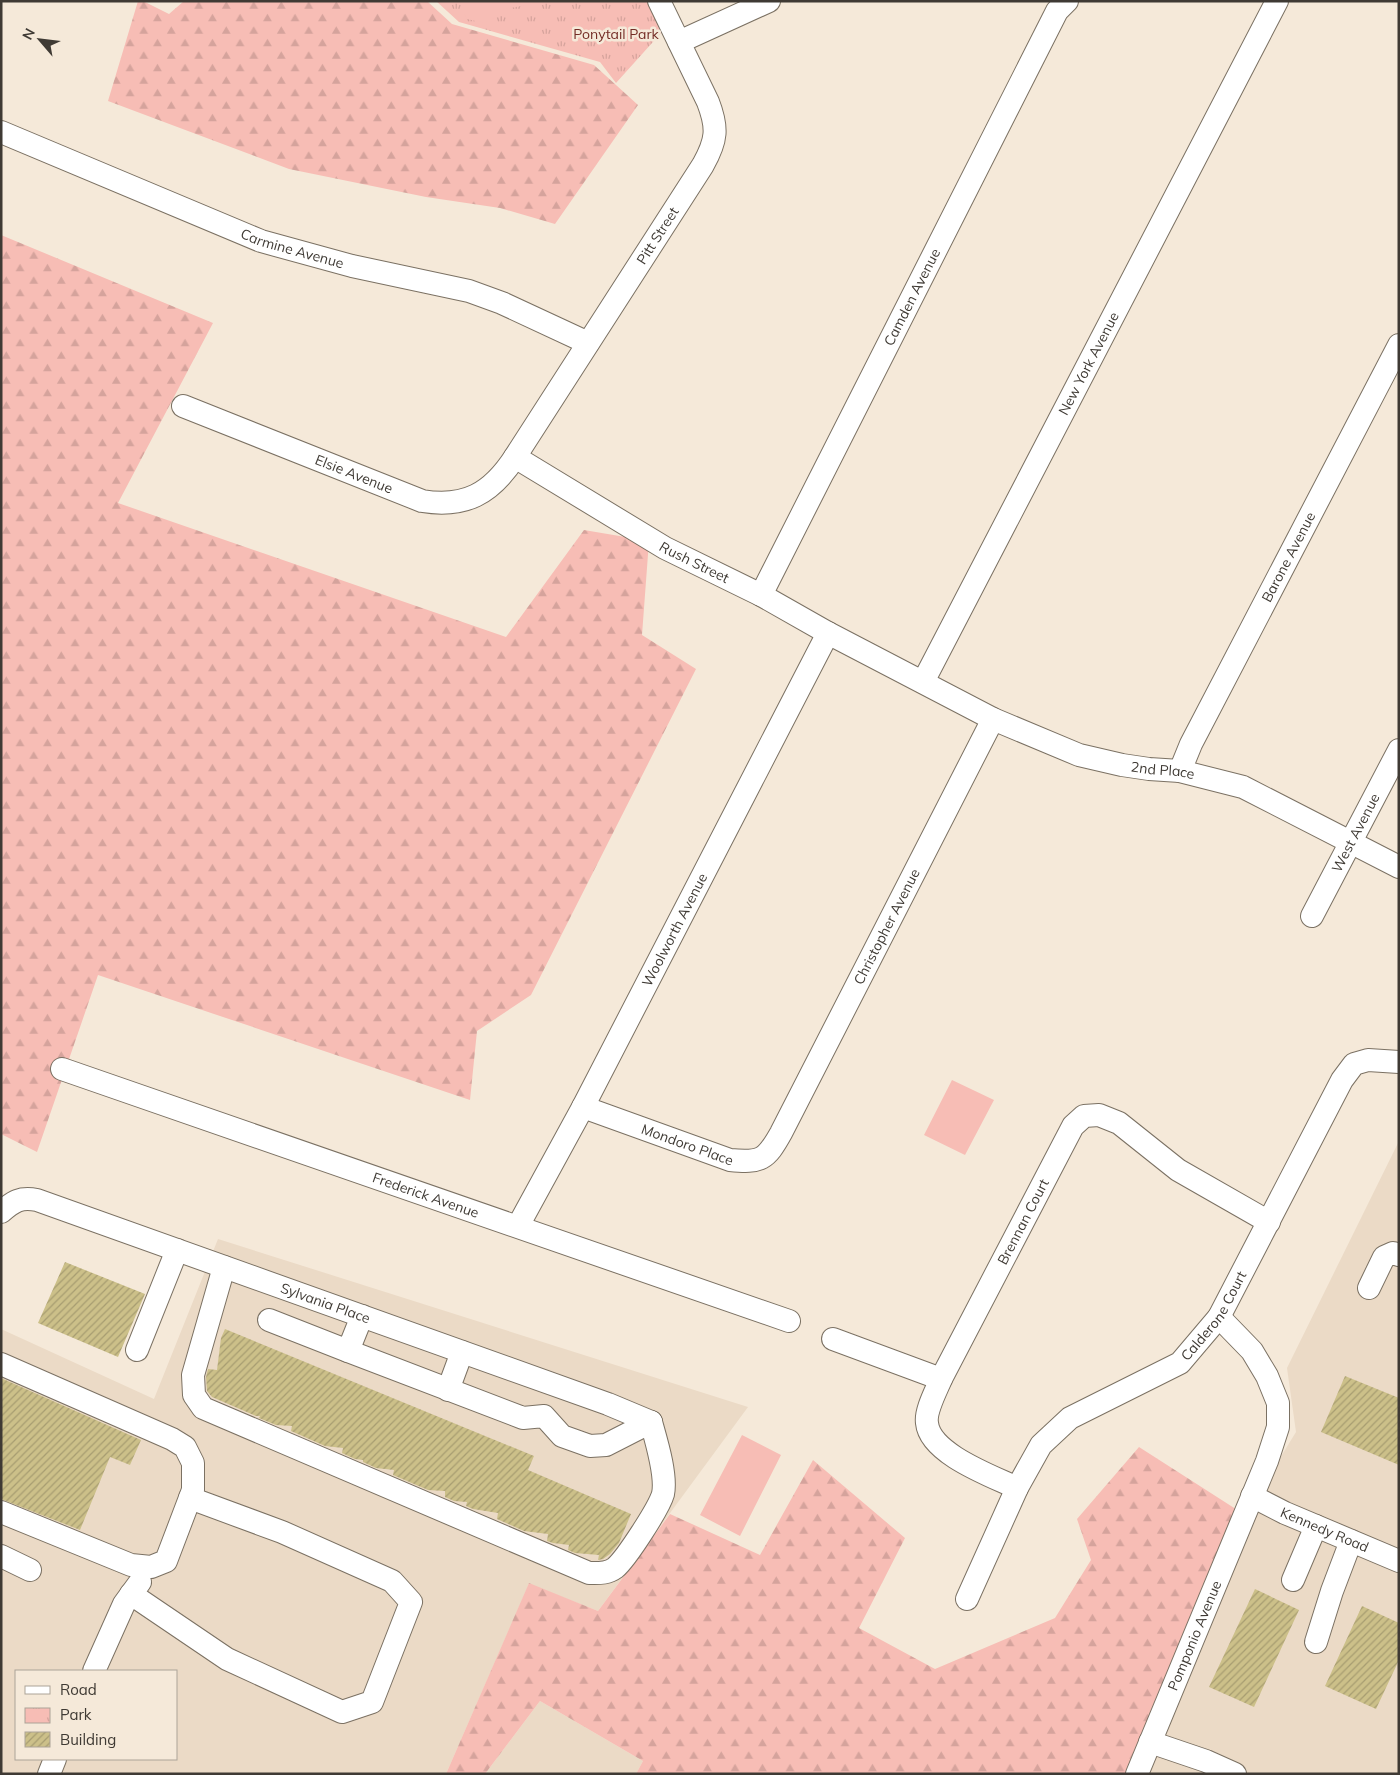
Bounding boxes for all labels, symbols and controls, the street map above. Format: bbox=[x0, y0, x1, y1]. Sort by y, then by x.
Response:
north arrow bbox=[15, 15, 65, 65]
text: N bbox=[18, 25, 39, 43]
park label: Ponytail Park bbox=[573, 25, 660, 43]
street label: Pitt Street bbox=[633, 204, 683, 268]
street label: Carmine Avenue bbox=[238, 224, 346, 272]
street label: Camden Avenue bbox=[880, 245, 944, 349]
street label: New York Avenue bbox=[1054, 309, 1123, 418]
street label: Elsie Avenue bbox=[313, 450, 395, 497]
street label: Barone Avenue bbox=[1258, 509, 1319, 605]
street label: Rush Street bbox=[656, 538, 732, 587]
street label: 2nd Place bbox=[1130, 757, 1197, 783]
street label: West Avenue bbox=[1328, 790, 1384, 875]
street label: Christopher Avenue bbox=[850, 866, 924, 988]
street label: Woolworth Avenue bbox=[638, 870, 711, 990]
street label: Mondoro Place bbox=[639, 1120, 736, 1169]
street label: Frederick Avenue bbox=[370, 1168, 481, 1222]
street label: Brennan Court bbox=[993, 1176, 1053, 1268]
street label: Calderone Court bbox=[1177, 1268, 1250, 1364]
street label: Sylvania Place bbox=[278, 1279, 373, 1327]
street label: Kennedy Road bbox=[1278, 1503, 1371, 1556]
street label: Pomponio Avenue bbox=[1164, 1578, 1225, 1693]
legend bbox=[15, 1670, 178, 1760]
text: Road bbox=[60, 1680, 97, 1699]
text: Park bbox=[60, 1705, 92, 1724]
text: Building bbox=[60, 1730, 116, 1749]

